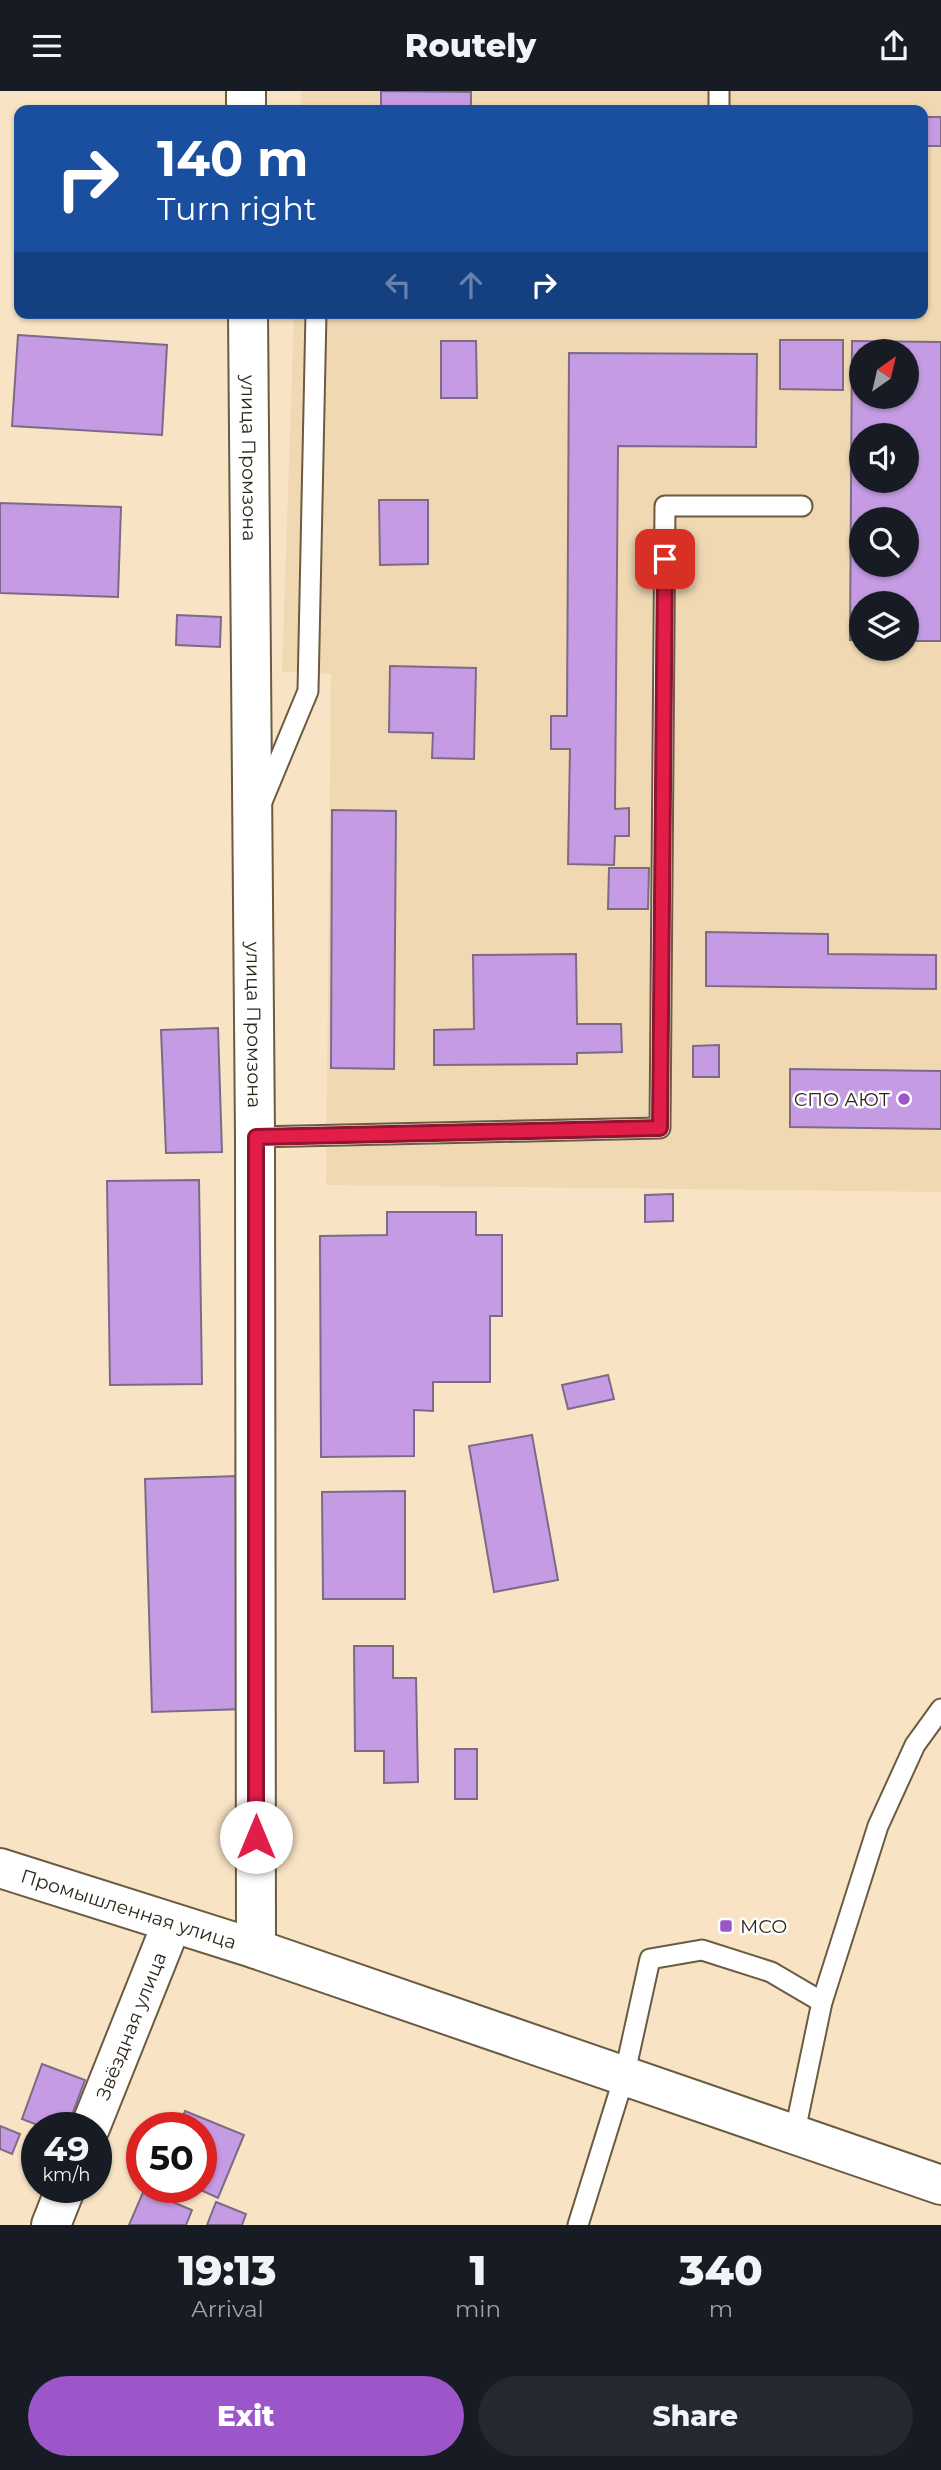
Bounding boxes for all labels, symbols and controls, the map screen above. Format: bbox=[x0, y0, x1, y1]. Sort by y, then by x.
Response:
text: Routely bbox=[405, 26, 536, 65]
icon: menu bbox=[28, 27, 66, 65]
icon: share bbox=[875, 27, 913, 65]
text: 140 m bbox=[157, 129, 309, 188]
icon: right bbox=[42, 133, 133, 224]
text: Turn right bbox=[157, 189, 317, 228]
icon: left bbox=[379, 266, 417, 304]
icon: ahead bbox=[452, 266, 490, 304]
icon: right bbox=[525, 266, 563, 304]
north arrow bbox=[849, 339, 919, 409]
map controls bbox=[849, 339, 919, 661]
street label: улица Промзона bbox=[237, 374, 261, 541]
button: sound bbox=[849, 423, 919, 493]
button: search bbox=[849, 507, 919, 577]
pin bbox=[635, 529, 695, 589]
icon: arrive bbox=[646, 540, 684, 578]
button: layers bbox=[849, 591, 919, 661]
street label: улица Промзона bbox=[241, 941, 266, 1108]
place label: СПО АЮТ bbox=[794, 1088, 890, 1111]
marker: СПО АЮТ bbox=[896, 1091, 912, 1107]
position arrow bbox=[219, 1800, 293, 1874]
street label: Промышленная улица bbox=[18, 1864, 239, 1954]
place label: МСО bbox=[740, 1915, 787, 1938]
marker: МСО bbox=[718, 1918, 734, 1934]
street label: Звёздная улица bbox=[91, 1949, 171, 2103]
speed limit sign: 50 bbox=[126, 2112, 217, 2203]
text: 49 bbox=[43, 2127, 90, 2170]
text: km/h bbox=[42, 2164, 91, 2186]
text: 19:13 bbox=[178, 2244, 277, 2296]
text: 1 bbox=[469, 2244, 486, 2296]
text: 340 bbox=[679, 2244, 763, 2296]
text: Arrival bbox=[191, 2295, 264, 2323]
text: min bbox=[455, 2295, 501, 2323]
text: m bbox=[709, 2295, 733, 2323]
button: Exit bbox=[28, 2376, 464, 2456]
button: Share bbox=[478, 2376, 913, 2456]

